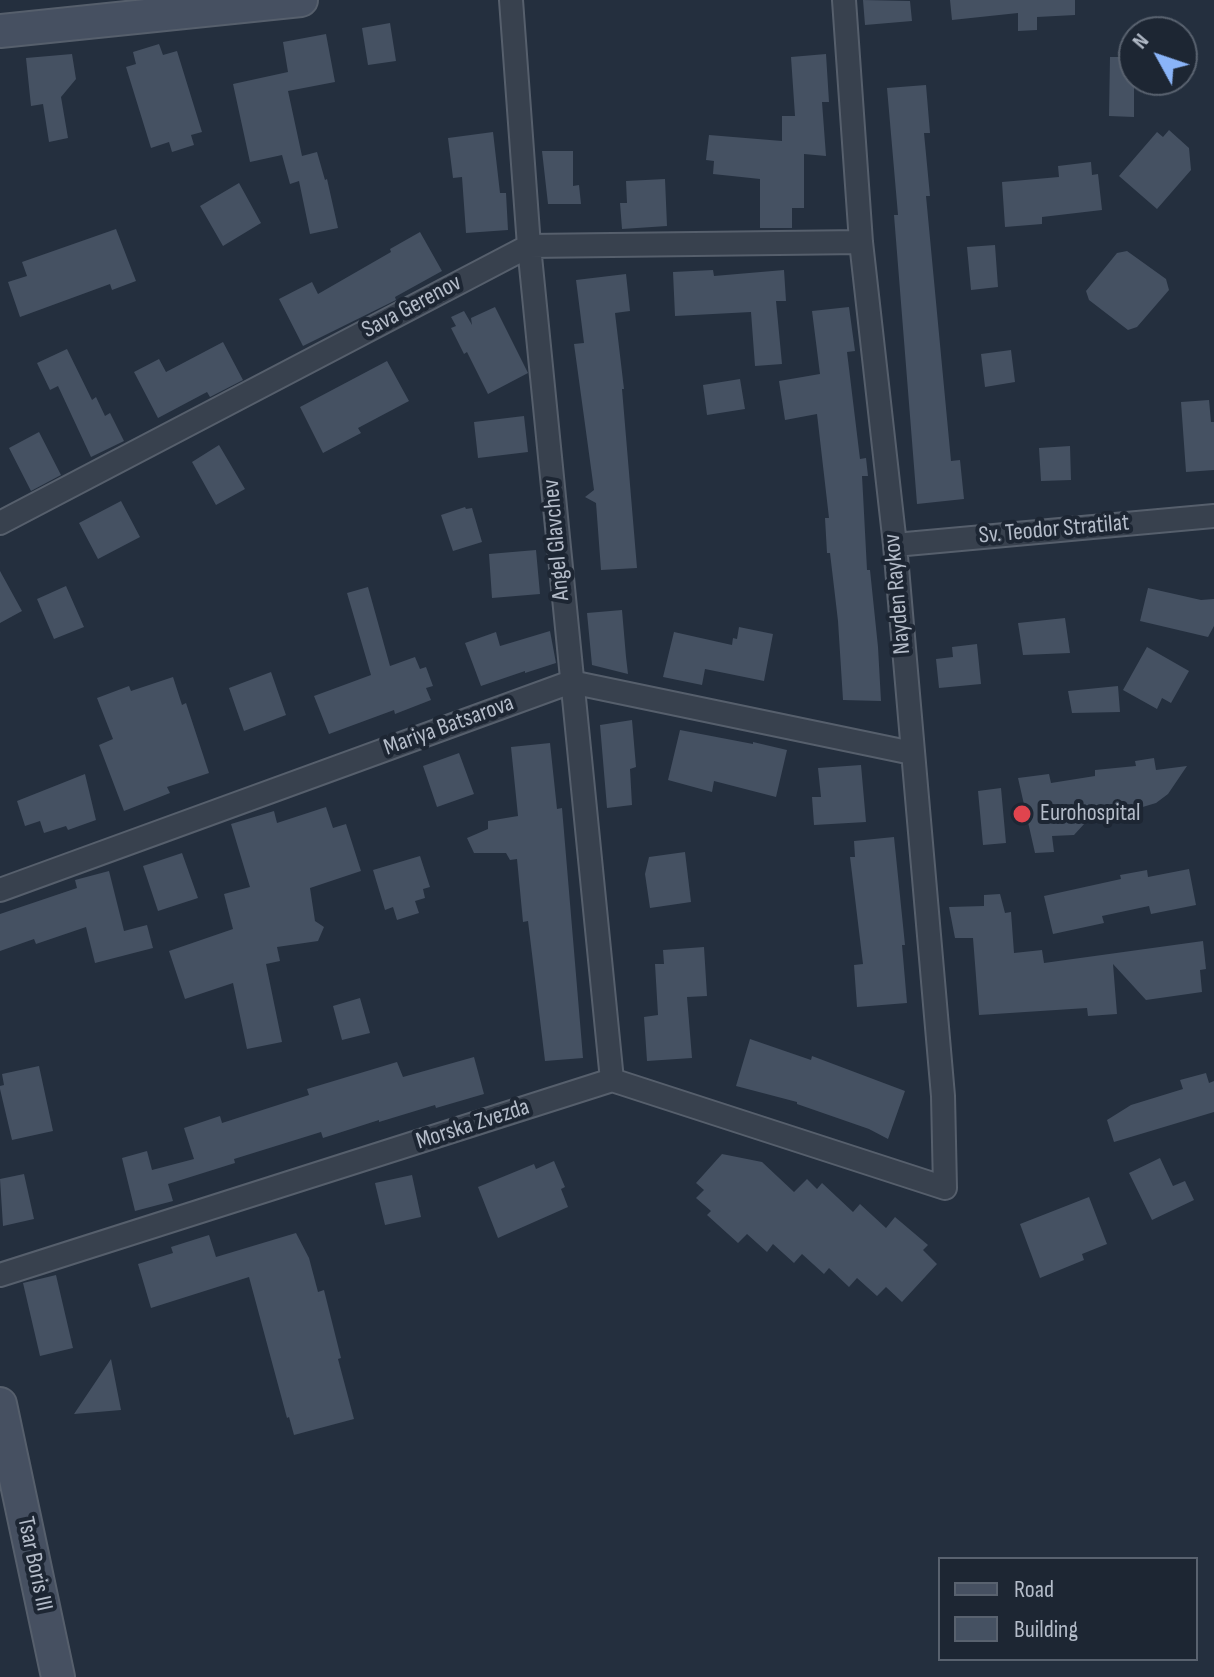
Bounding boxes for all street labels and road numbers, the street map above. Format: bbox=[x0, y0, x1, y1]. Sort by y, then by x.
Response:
street label: Sava Gerenov bbox=[357, 269, 467, 345]
street label: Angel Glavchev bbox=[537, 478, 577, 602]
street label: Sv. Teodor Stratilat bbox=[978, 509, 1130, 551]
street label: Nayden Raykov bbox=[878, 532, 918, 656]
street label: Mariya Batsarova bbox=[380, 689, 518, 763]
street label: Morska Zvezda bbox=[413, 1093, 533, 1157]
street label: Tsar Boris III bbox=[10, 1514, 58, 1614]

